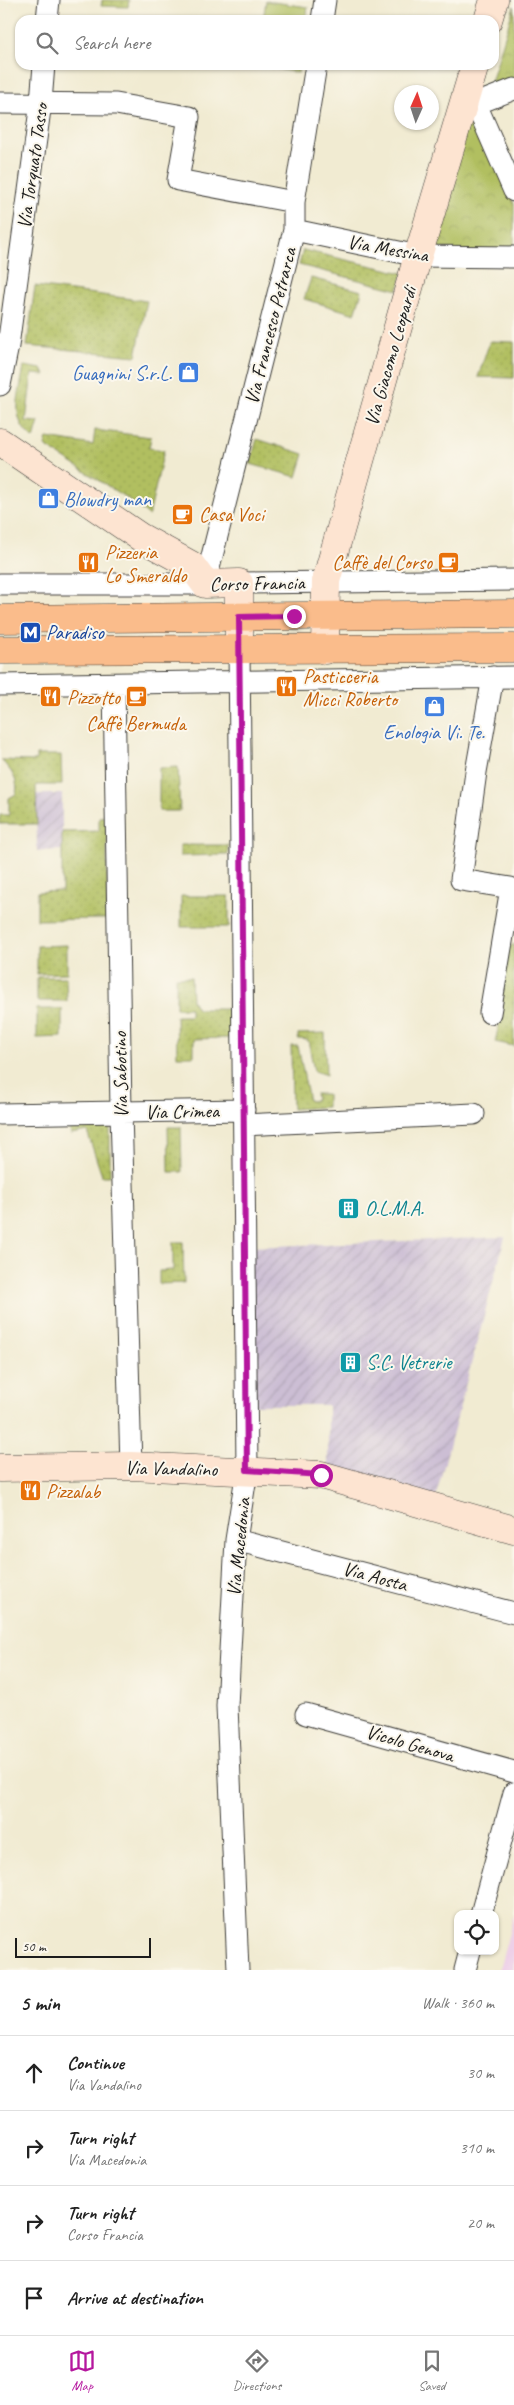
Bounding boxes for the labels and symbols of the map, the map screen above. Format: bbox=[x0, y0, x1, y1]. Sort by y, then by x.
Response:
north arrow bbox=[394, 85, 439, 130]
street label: Via Torquato Tasso bbox=[11, 100, 54, 230]
street label: Via Messina bbox=[346, 229, 432, 268]
street label: Via Francesco Petrarca bbox=[239, 243, 303, 407]
street label: Via Giacomo Leopardi bbox=[359, 281, 423, 429]
place label: Guagnini S.r.L. bbox=[72, 361, 172, 386]
shop icon: Guagnini S.r.L. bbox=[176, 361, 200, 385]
shop icon: Blowdry man bbox=[36, 487, 60, 511]
place label: Blowdry man bbox=[64, 487, 152, 512]
cafe icon: Casa Voci bbox=[171, 502, 195, 526]
place label: Casa Voci bbox=[199, 502, 266, 527]
place label: Pizzeria Lo Smeraldo bbox=[105, 540, 187, 588]
place label: Caffè del Corso bbox=[332, 550, 433, 575]
cafe icon: Caffè del Corso bbox=[436, 550, 460, 574]
restaurant icon: Pizzeria Lo Smeraldo bbox=[77, 551, 101, 575]
street label: Corso Francia bbox=[209, 570, 307, 597]
route end bbox=[283, 605, 306, 628]
metro station icon: Paradiso bbox=[18, 620, 42, 644]
place label: Paradiso bbox=[46, 620, 105, 645]
place label: Pasticceria Micci Roberto bbox=[303, 664, 399, 712]
restaurant icon: Pasticceria Micci Roberto bbox=[275, 675, 299, 699]
restaurant icon: Pizzotto bbox=[39, 685, 63, 709]
place label: Pizzotto bbox=[67, 685, 121, 710]
cafe icon: Caffè Bermuda bbox=[124, 685, 148, 709]
shop icon: Enologia Vi. Te. bbox=[422, 694, 446, 718]
place label: Caffè Bermuda bbox=[86, 711, 187, 736]
place label: Enologia Vi. Te. bbox=[383, 720, 485, 745]
street label: Via Sabotino bbox=[107, 1031, 134, 1118]
street label: Via Crimea bbox=[145, 1098, 221, 1125]
building icon: O.L.M.A. bbox=[337, 1196, 361, 1220]
place label: O.L.M.A. bbox=[365, 1196, 424, 1221]
building icon: S.C. Vetrerie bbox=[338, 1350, 362, 1374]
place label: S.C. Vetrerie bbox=[366, 1350, 453, 1375]
street label: Via Vandalino bbox=[125, 1455, 218, 1482]
route start bbox=[310, 1464, 333, 1487]
restaurant icon: Pizzalab bbox=[18, 1479, 42, 1503]
place label: Pizzalab bbox=[46, 1479, 101, 1504]
street label: Via Macedonia bbox=[221, 1495, 256, 1598]
street label: Via Aosta bbox=[340, 1556, 411, 1597]
street label: Vicolo Genova bbox=[363, 1719, 458, 1768]
scale bar bbox=[15, 1935, 151, 1958]

